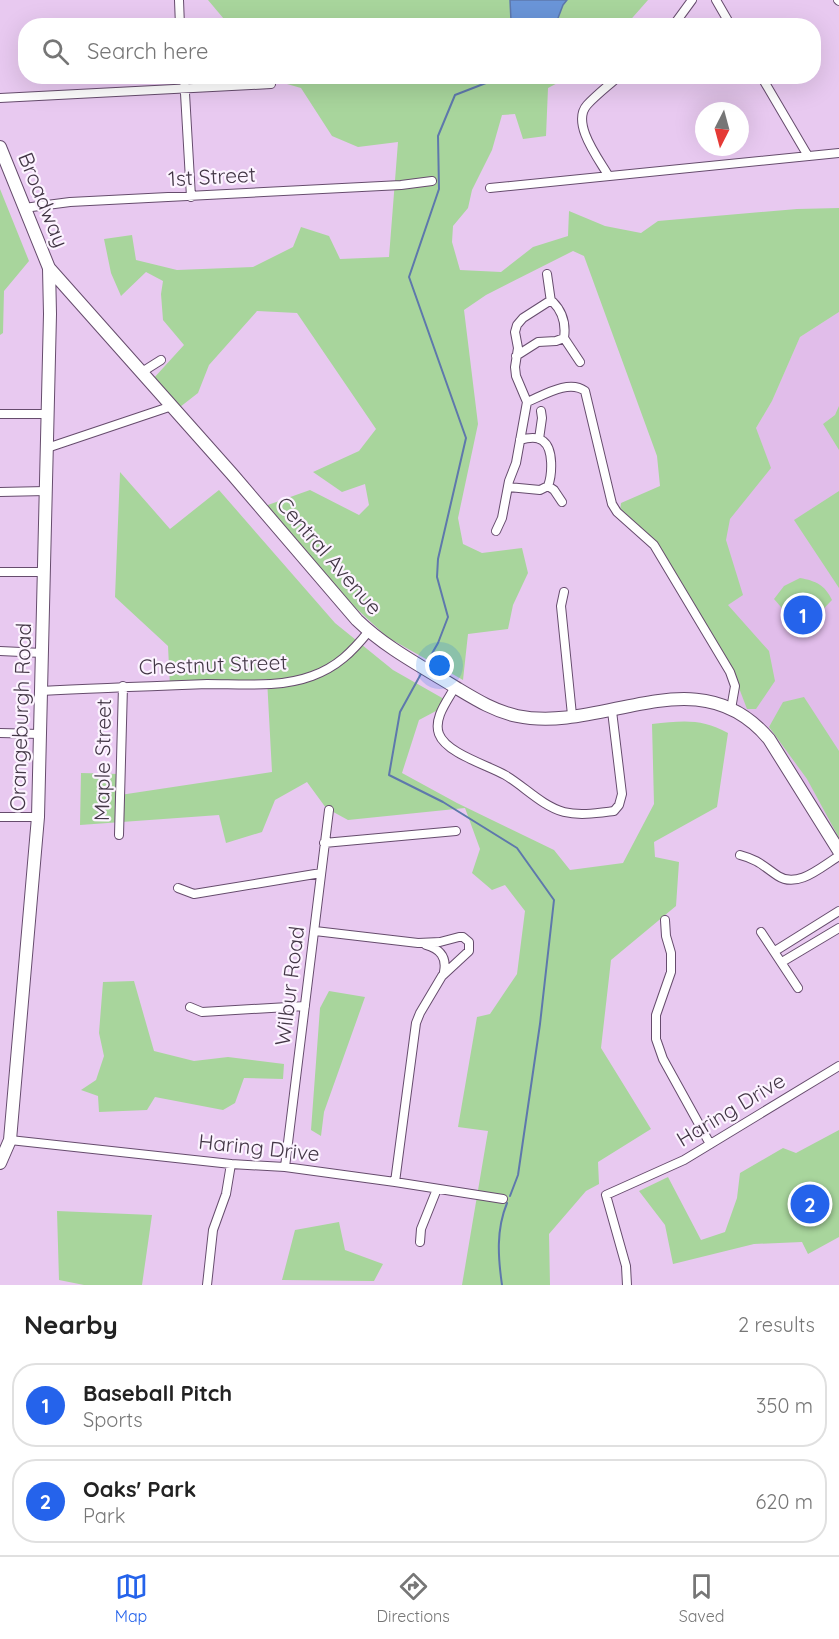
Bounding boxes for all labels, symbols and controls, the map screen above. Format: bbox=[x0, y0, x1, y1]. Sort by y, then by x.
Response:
search box bbox=[18, 18, 821, 84]
icon: search bbox=[39, 35, 72, 68]
text: Search here bbox=[87, 37, 208, 65]
north arrow bbox=[695, 102, 749, 156]
street label: Broadway bbox=[13, 148, 75, 251]
street label: 1st Street bbox=[167, 161, 257, 191]
street label: Central Avenue bbox=[271, 491, 388, 620]
pin: 1 bbox=[784, 592, 822, 638]
street label: Orangeburgh Road bbox=[4, 622, 36, 812]
street label: Chestnut Street bbox=[138, 648, 288, 680]
your location bbox=[425, 651, 454, 680]
street label: Maple Street bbox=[88, 699, 116, 821]
street label: Wilbur Road bbox=[269, 925, 309, 1047]
street label: Haring Drive bbox=[672, 1067, 789, 1152]
street label: Haring Drive bbox=[197, 1128, 321, 1166]
pin: 2 bbox=[790, 1182, 830, 1226]
text: Nearby bbox=[24, 1308, 118, 1341]
text: 2 results bbox=[738, 1312, 815, 1337]
text: Baseball Pitch bbox=[83, 1379, 232, 1407]
text: 1 bbox=[42, 1393, 49, 1418]
text: 350 m bbox=[756, 1393, 813, 1418]
text: Sports bbox=[83, 1407, 143, 1432]
text: Oaks' Park bbox=[83, 1475, 196, 1503]
text: 2 bbox=[40, 1489, 51, 1514]
text: 620 m bbox=[756, 1489, 813, 1514]
text: Park bbox=[83, 1503, 125, 1528]
tab: Map bbox=[115, 1570, 148, 1626]
tab: Directions bbox=[377, 1570, 450, 1626]
tab: Saved bbox=[679, 1570, 724, 1626]

